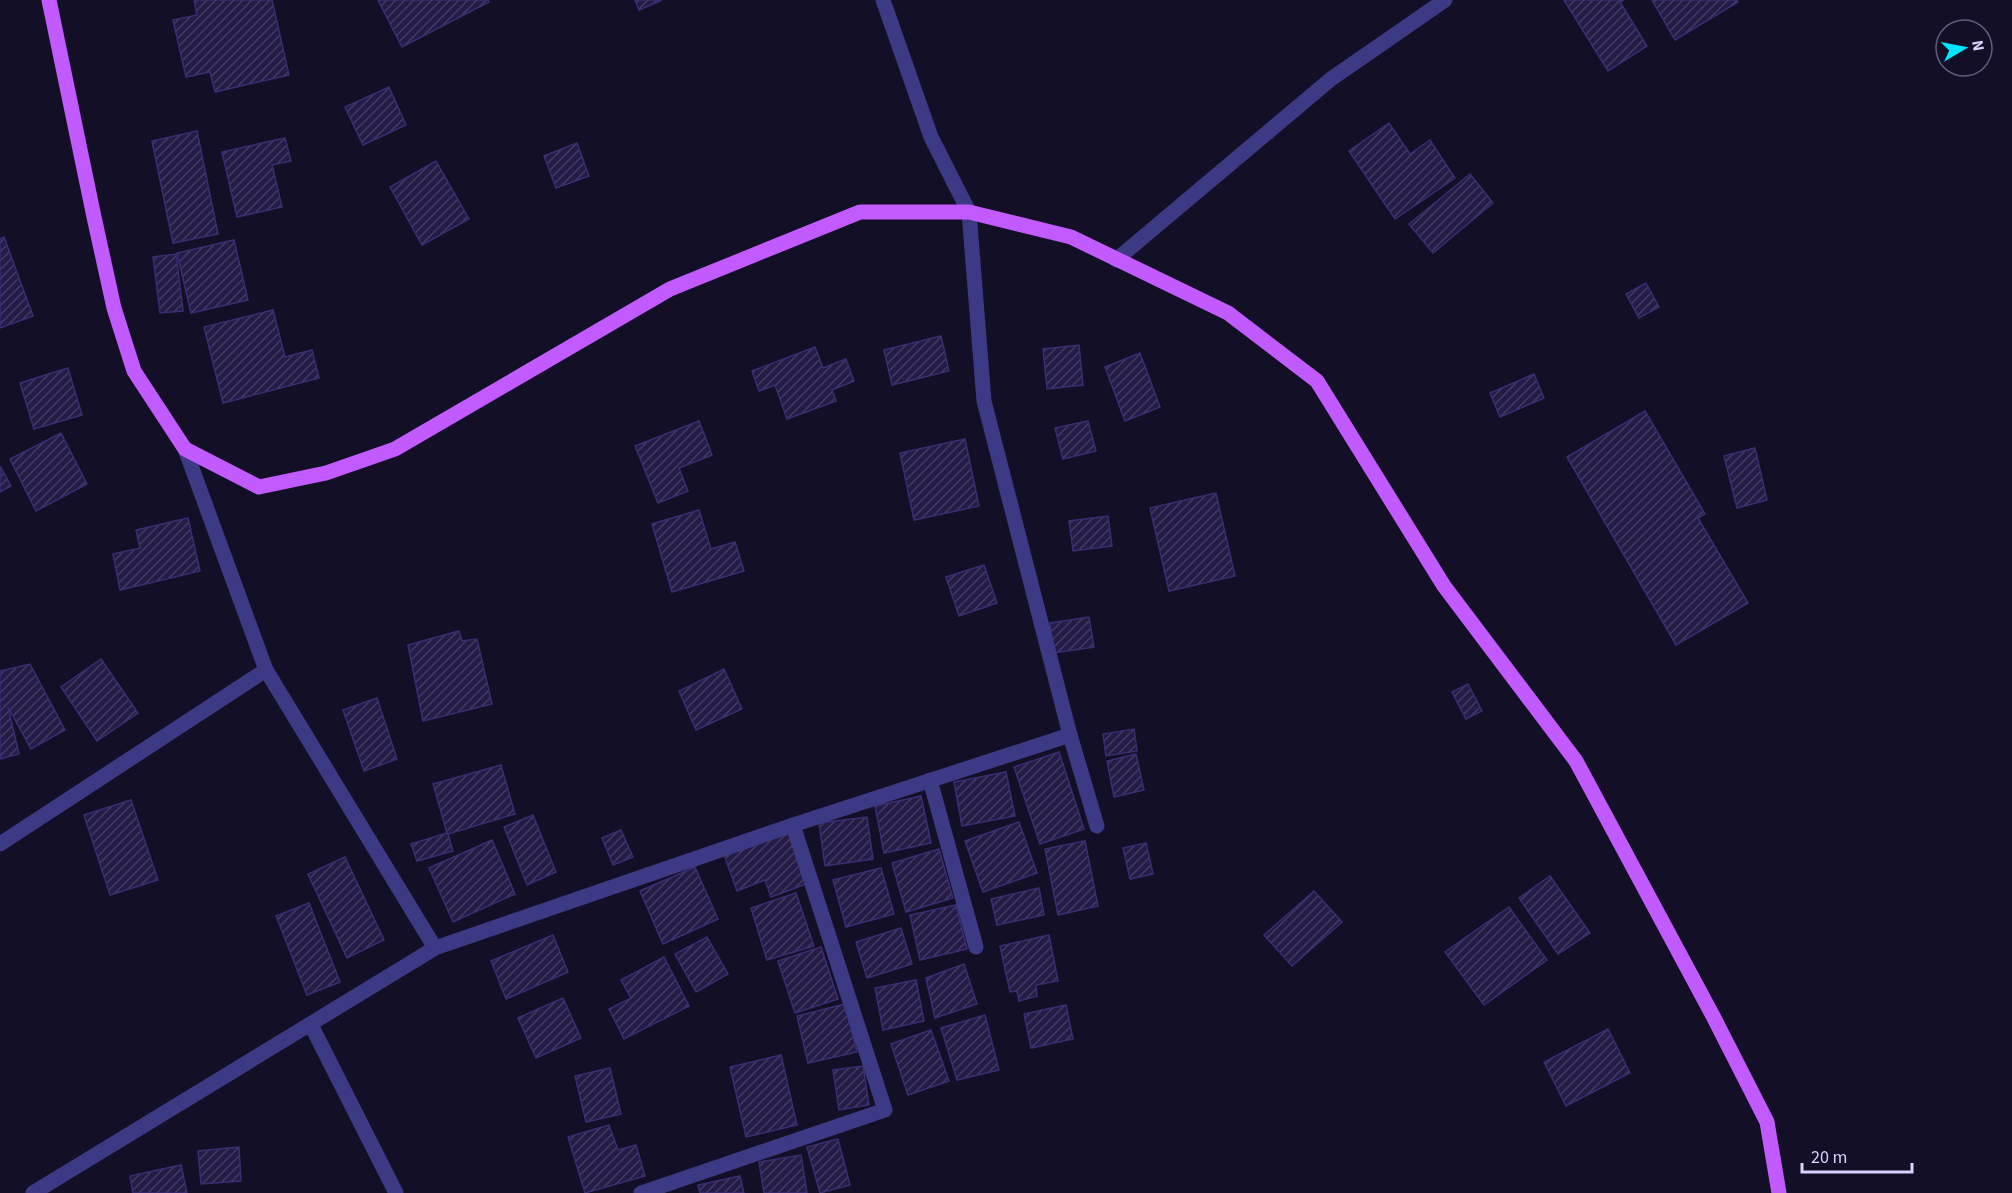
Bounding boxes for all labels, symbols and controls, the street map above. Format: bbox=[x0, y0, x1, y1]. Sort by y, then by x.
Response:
north arrow bbox=[1934, 18, 1994, 78]
text: N bbox=[1966, 38, 1990, 53]
scale bar bbox=[1802, 1136, 1912, 1174]
text: 20 m bbox=[1811, 1145, 1847, 1170]

